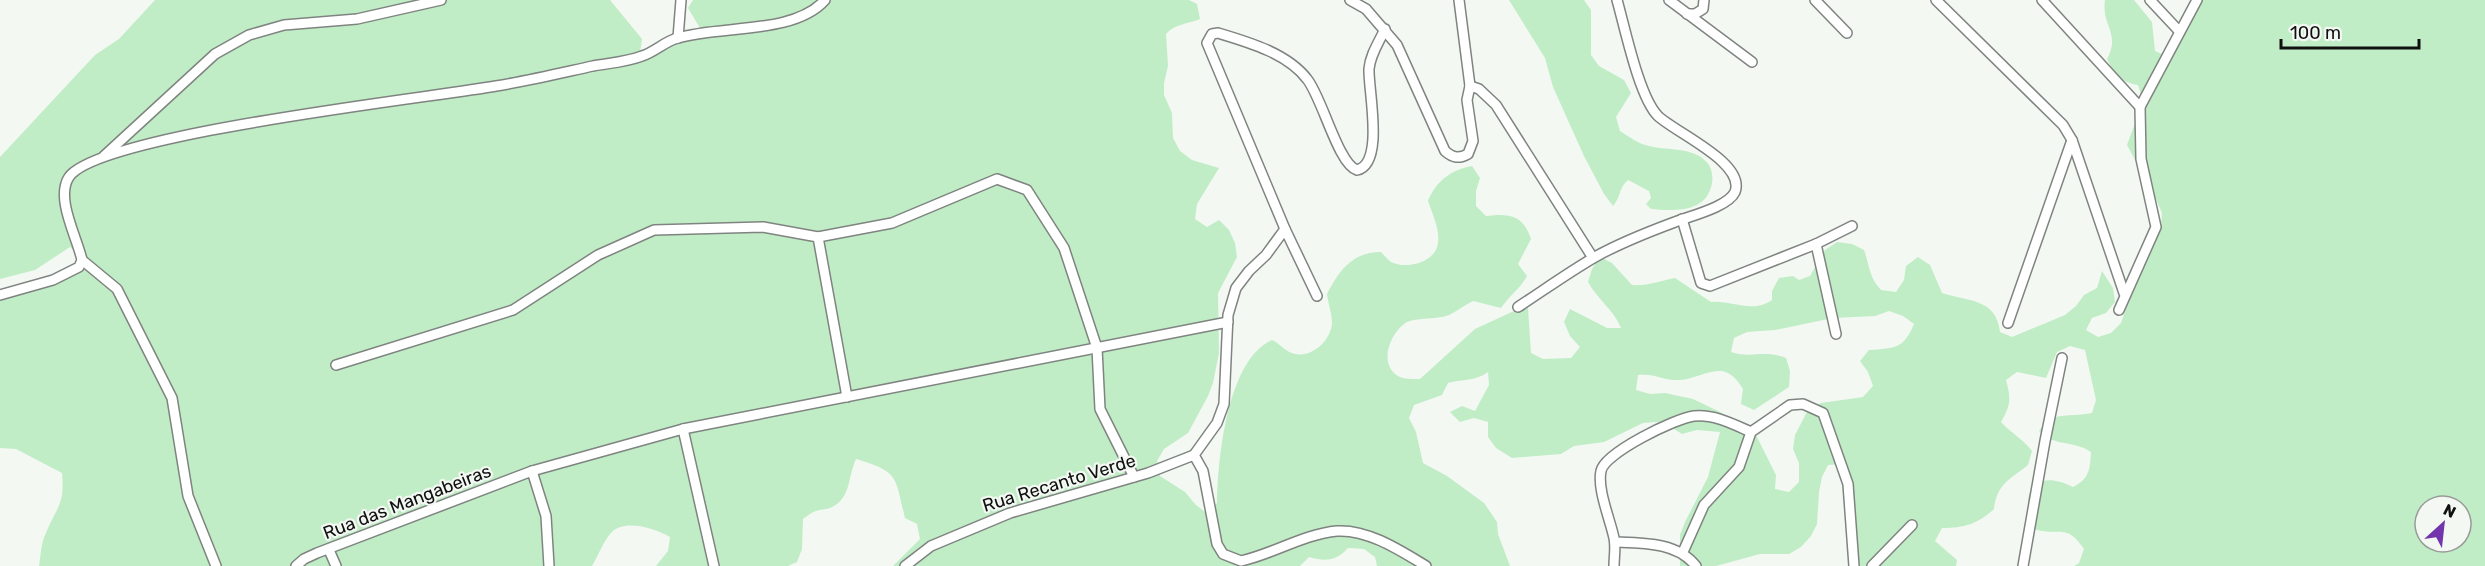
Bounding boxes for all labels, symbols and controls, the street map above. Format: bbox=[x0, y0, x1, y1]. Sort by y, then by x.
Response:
scale bar bbox=[2281, 12, 2419, 50]
text: 100 m bbox=[2290, 22, 2341, 44]
street label: Rua Recanto Verde bbox=[980, 449, 1138, 517]
street label: Rua das Mangabeiras bbox=[320, 460, 494, 544]
north arrow bbox=[2413, 494, 2473, 554]
text: N bbox=[2440, 500, 2459, 522]

